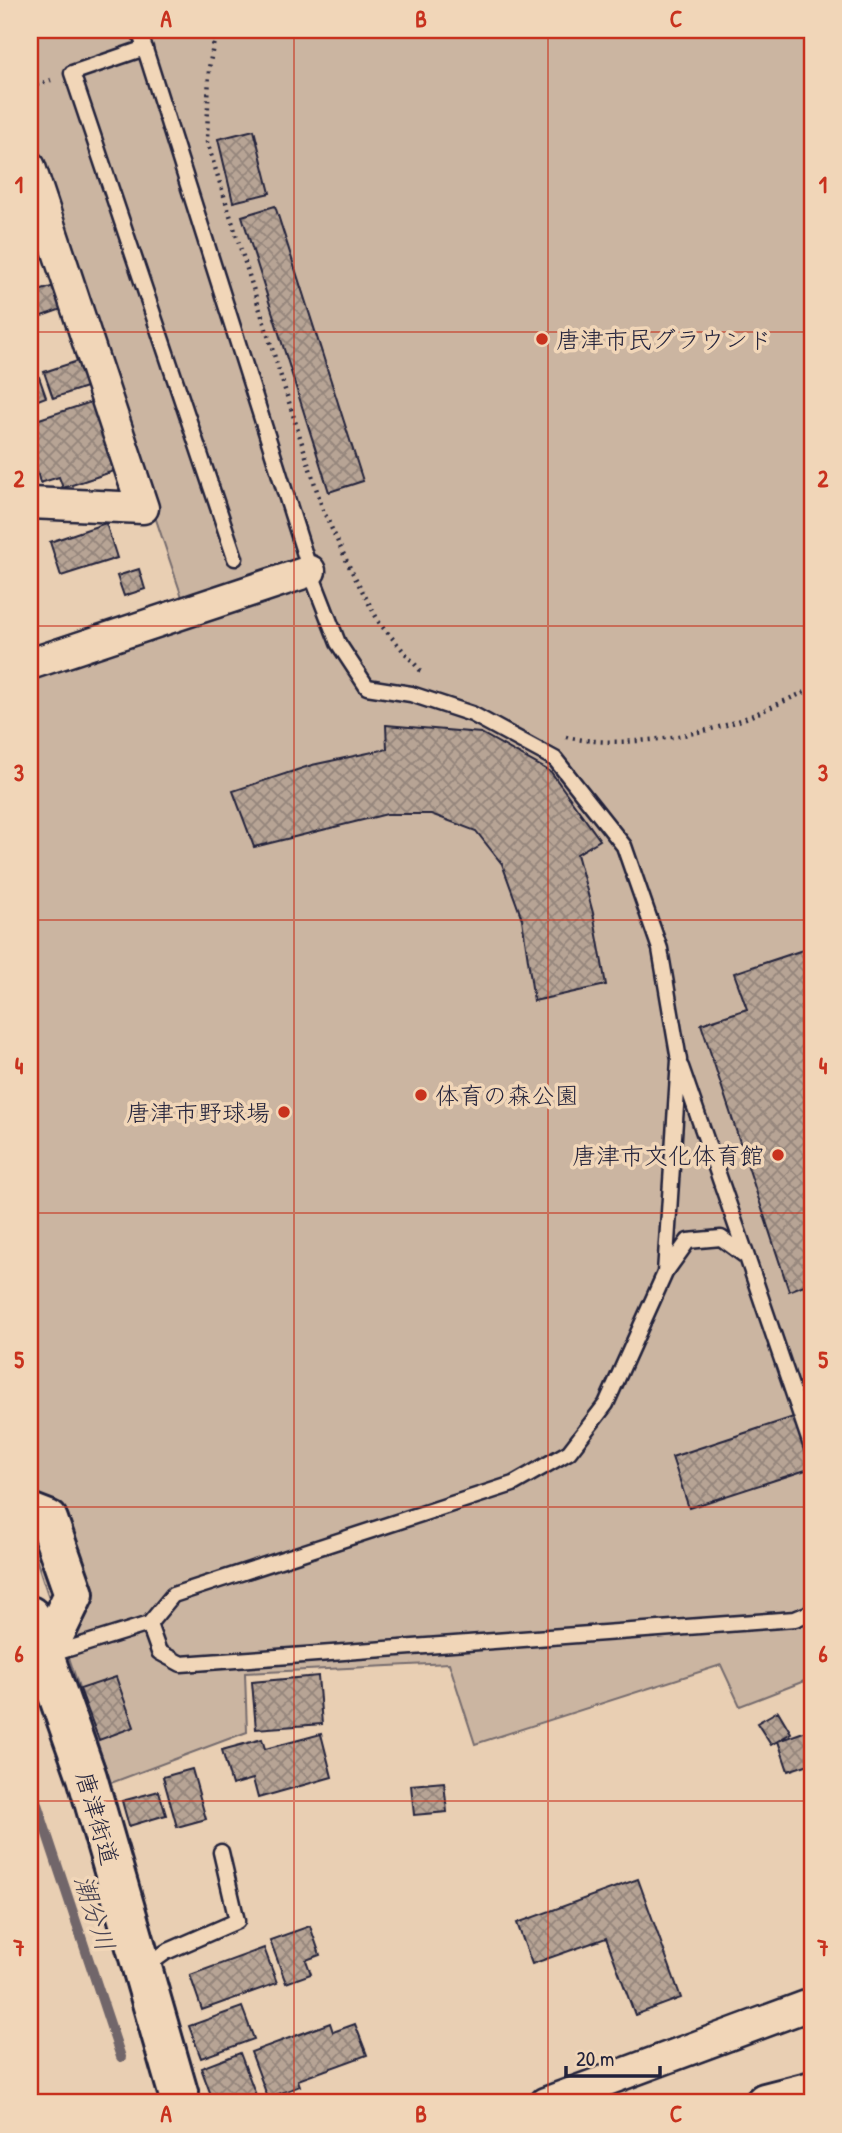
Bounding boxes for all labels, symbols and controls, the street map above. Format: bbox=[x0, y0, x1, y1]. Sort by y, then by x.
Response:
text: A bbox=[160, 3, 172, 34]
text: B bbox=[415, 3, 427, 34]
text: C bbox=[670, 3, 682, 34]
text: 1 bbox=[15, 169, 23, 200]
text: 1 bbox=[819, 169, 827, 200]
place label: 唐津市民グラウンド bbox=[556, 323, 772, 355]
marker: 唐津市民グラウンド bbox=[534, 331, 550, 347]
text: 2 bbox=[14, 463, 25, 494]
text: 2 bbox=[818, 463, 829, 494]
text: 3 bbox=[14, 757, 24, 788]
text: 3 bbox=[818, 757, 828, 788]
text: 4 bbox=[15, 1050, 24, 1081]
text: 4 bbox=[819, 1050, 828, 1081]
place label: 体育の森公園 bbox=[435, 1079, 579, 1111]
marker: 体育の森公園 bbox=[413, 1087, 429, 1103]
place label: 唐津市野球場 bbox=[126, 1096, 270, 1128]
marker: 唐津市野球場 bbox=[276, 1104, 292, 1120]
place label: 唐津市文化体育館 bbox=[572, 1139, 764, 1171]
marker: 唐津市文化体育館 bbox=[770, 1147, 786, 1163]
text: 5 bbox=[14, 1344, 24, 1375]
text: 5 bbox=[818, 1344, 828, 1375]
text: 6 bbox=[14, 1638, 24, 1669]
text: 6 bbox=[818, 1638, 828, 1669]
street label: 唐津街道 bbox=[69, 1767, 127, 1869]
water label: 潮分川 bbox=[66, 1870, 124, 1956]
text: 7 bbox=[12, 1932, 25, 1963]
text: 7 bbox=[816, 1932, 829, 1963]
scale bar bbox=[566, 2035, 660, 2079]
text: 20 m bbox=[576, 2044, 614, 2073]
text: A bbox=[160, 2098, 172, 2129]
text: B bbox=[415, 2098, 427, 2129]
text: C bbox=[670, 2098, 682, 2129]

